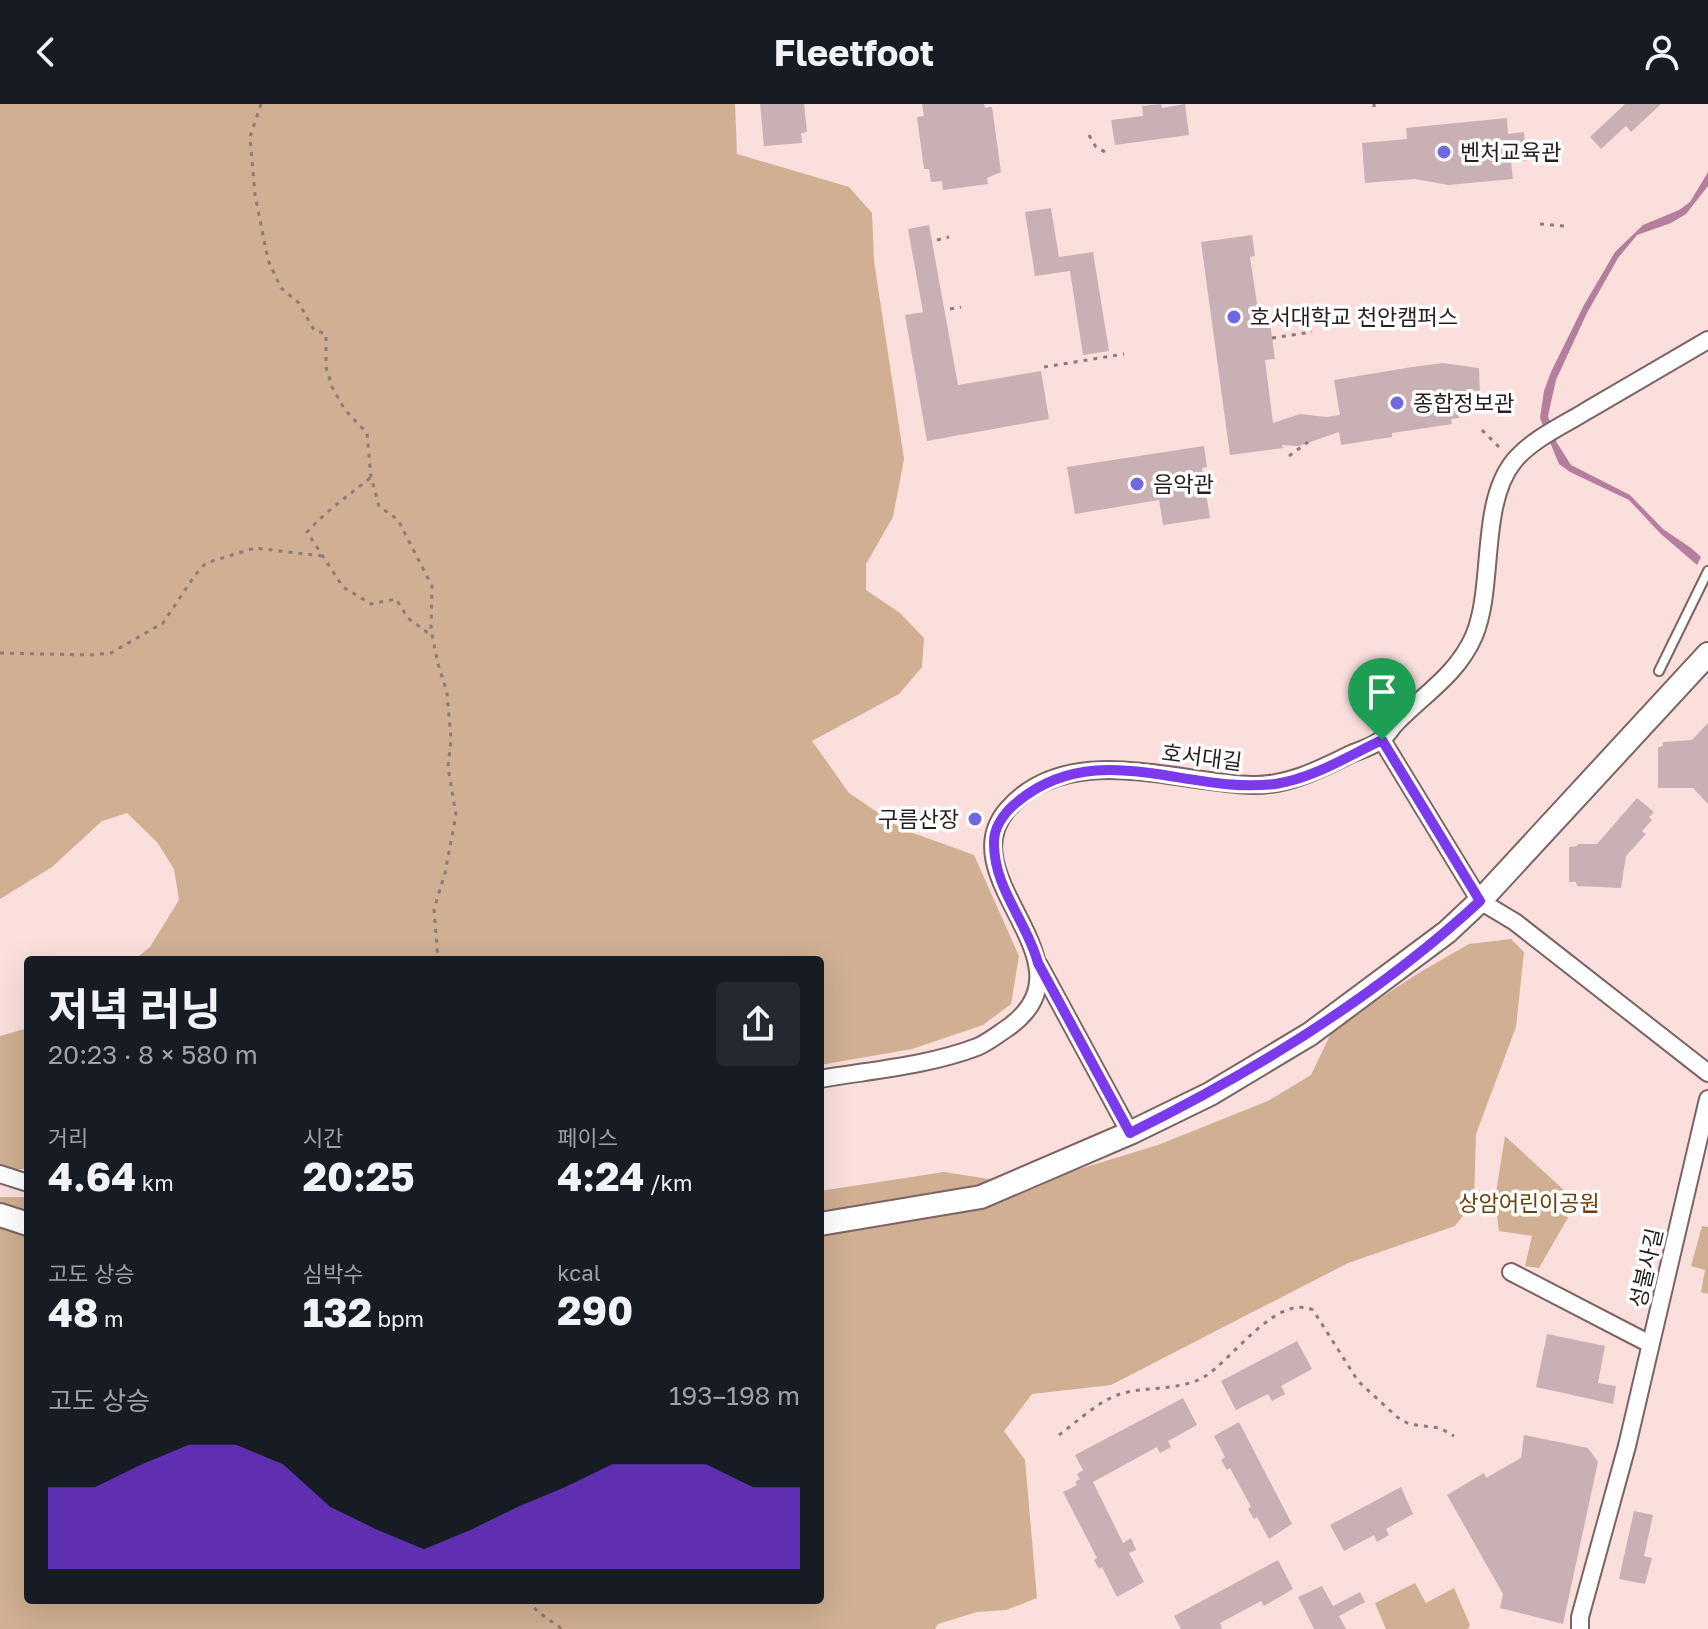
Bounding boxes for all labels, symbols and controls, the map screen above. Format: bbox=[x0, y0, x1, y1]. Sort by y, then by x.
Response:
icon: back bbox=[24, 30, 68, 74]
icon: person bbox=[1640, 30, 1684, 74]
text: Fleetfoot bbox=[774, 31, 934, 74]
place label: 벤처교육관 bbox=[1460, 138, 1561, 165]
marker: 벤처교육관 bbox=[1435, 143, 1453, 161]
place label: 호서대학교 천안캠퍼스 bbox=[1250, 303, 1458, 330]
marker: 호서대학교 천안캠퍼스 bbox=[1225, 308, 1243, 326]
place label: 종합정보관 bbox=[1413, 389, 1514, 416]
marker: 종합정보관 bbox=[1388, 394, 1406, 412]
place label: 음악관 bbox=[1153, 470, 1214, 497]
marker: 음악관 bbox=[1128, 475, 1146, 493]
pin bbox=[1348, 658, 1416, 740]
icon: arrive bbox=[1360, 670, 1404, 714]
street label: 호서대길 bbox=[1160, 738, 1244, 775]
place label: 구름산장 bbox=[878, 805, 959, 832]
marker: 구름산장 bbox=[966, 810, 984, 828]
text: 저녁 러닝 bbox=[48, 982, 221, 1035]
button: share bbox=[716, 982, 800, 1066]
text: 20:23 · 8 × 580 m bbox=[48, 1039, 258, 1070]
text: 거리 bbox=[48, 1124, 88, 1151]
text: 시간 bbox=[303, 1124, 343, 1151]
text: 페이스 bbox=[557, 1124, 618, 1151]
text: 4.64 bbox=[48, 1152, 136, 1200]
text: 20:25 bbox=[303, 1152, 415, 1200]
text: 4:24 bbox=[557, 1152, 645, 1200]
text: km bbox=[136, 1169, 174, 1196]
text: /km bbox=[645, 1169, 693, 1196]
park label: 상암어린이공원 bbox=[1458, 1189, 1600, 1216]
street label: 성불사길 bbox=[1623, 1225, 1668, 1310]
text: kcal bbox=[557, 1259, 601, 1286]
text: 고도 상승 bbox=[48, 1260, 134, 1287]
text: 심박수 bbox=[303, 1260, 363, 1287]
text: 290 bbox=[557, 1286, 633, 1334]
text: 48 bbox=[48, 1288, 99, 1336]
text: 132 bbox=[303, 1288, 372, 1336]
text: m bbox=[99, 1305, 124, 1332]
text: bpm bbox=[372, 1305, 424, 1332]
text: 193–198 m bbox=[669, 1380, 800, 1411]
text: 고도 상승 bbox=[48, 1385, 150, 1416]

